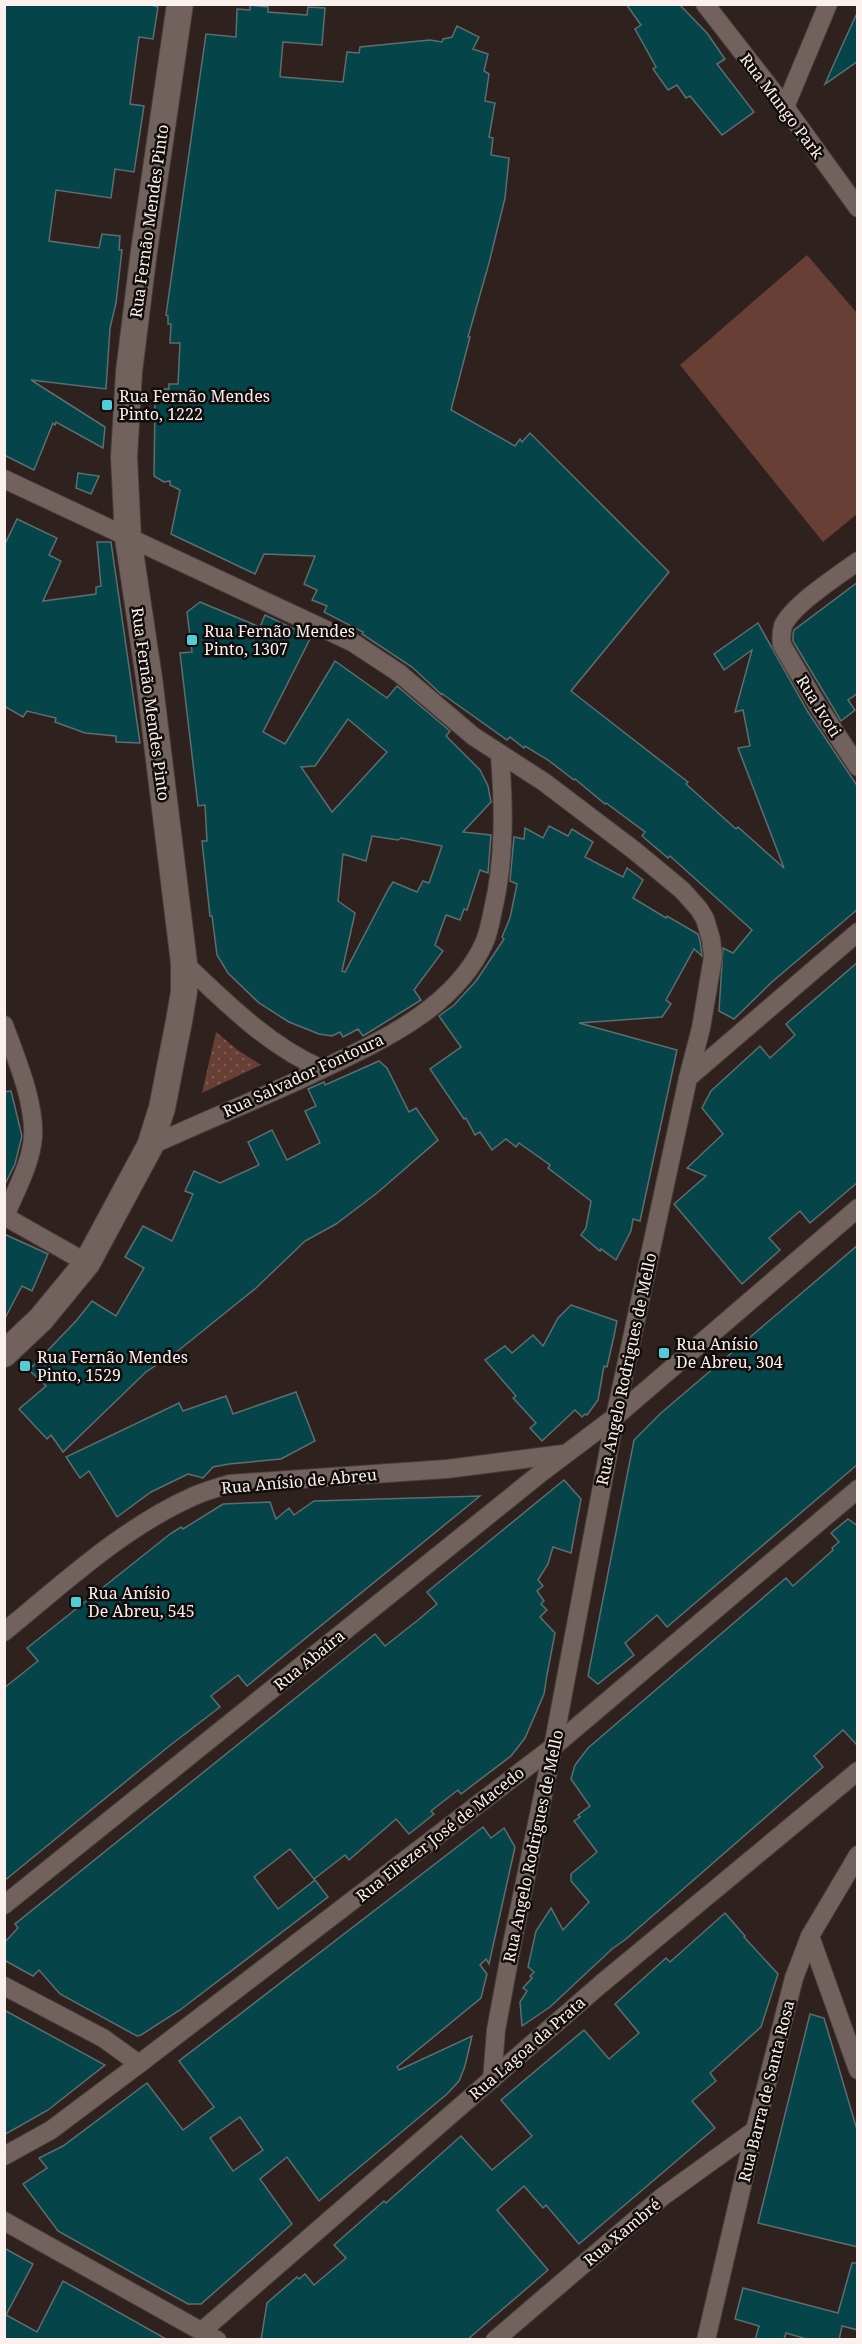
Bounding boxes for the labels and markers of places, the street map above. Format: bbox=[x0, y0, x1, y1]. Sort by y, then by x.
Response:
place label: Rua Fernão Mendes Pinto, 1222 bbox=[119, 385, 270, 425]
marker: Rua Fernão Mendes Pinto, 1222 bbox=[100, 398, 114, 412]
place label: Rua Fernão Mendes Pinto, 1307 bbox=[204, 620, 355, 660]
marker: Rua Fernão Mendes Pinto, 1307 bbox=[185, 633, 199, 647]
place label: Rua Anísio De Abreu, 304 bbox=[676, 1333, 783, 1373]
place label: Rua Fernão Mendes Pinto, 1529 bbox=[37, 1346, 188, 1386]
marker: Rua Anísio De Abreu, 304 bbox=[657, 1346, 671, 1360]
marker: Rua Fernão Mendes Pinto, 1529 bbox=[18, 1359, 32, 1373]
place label: Rua Anísio De Abreu, 545 bbox=[88, 1582, 195, 1622]
marker: Rua Anísio De Abreu, 545 bbox=[69, 1595, 83, 1609]

